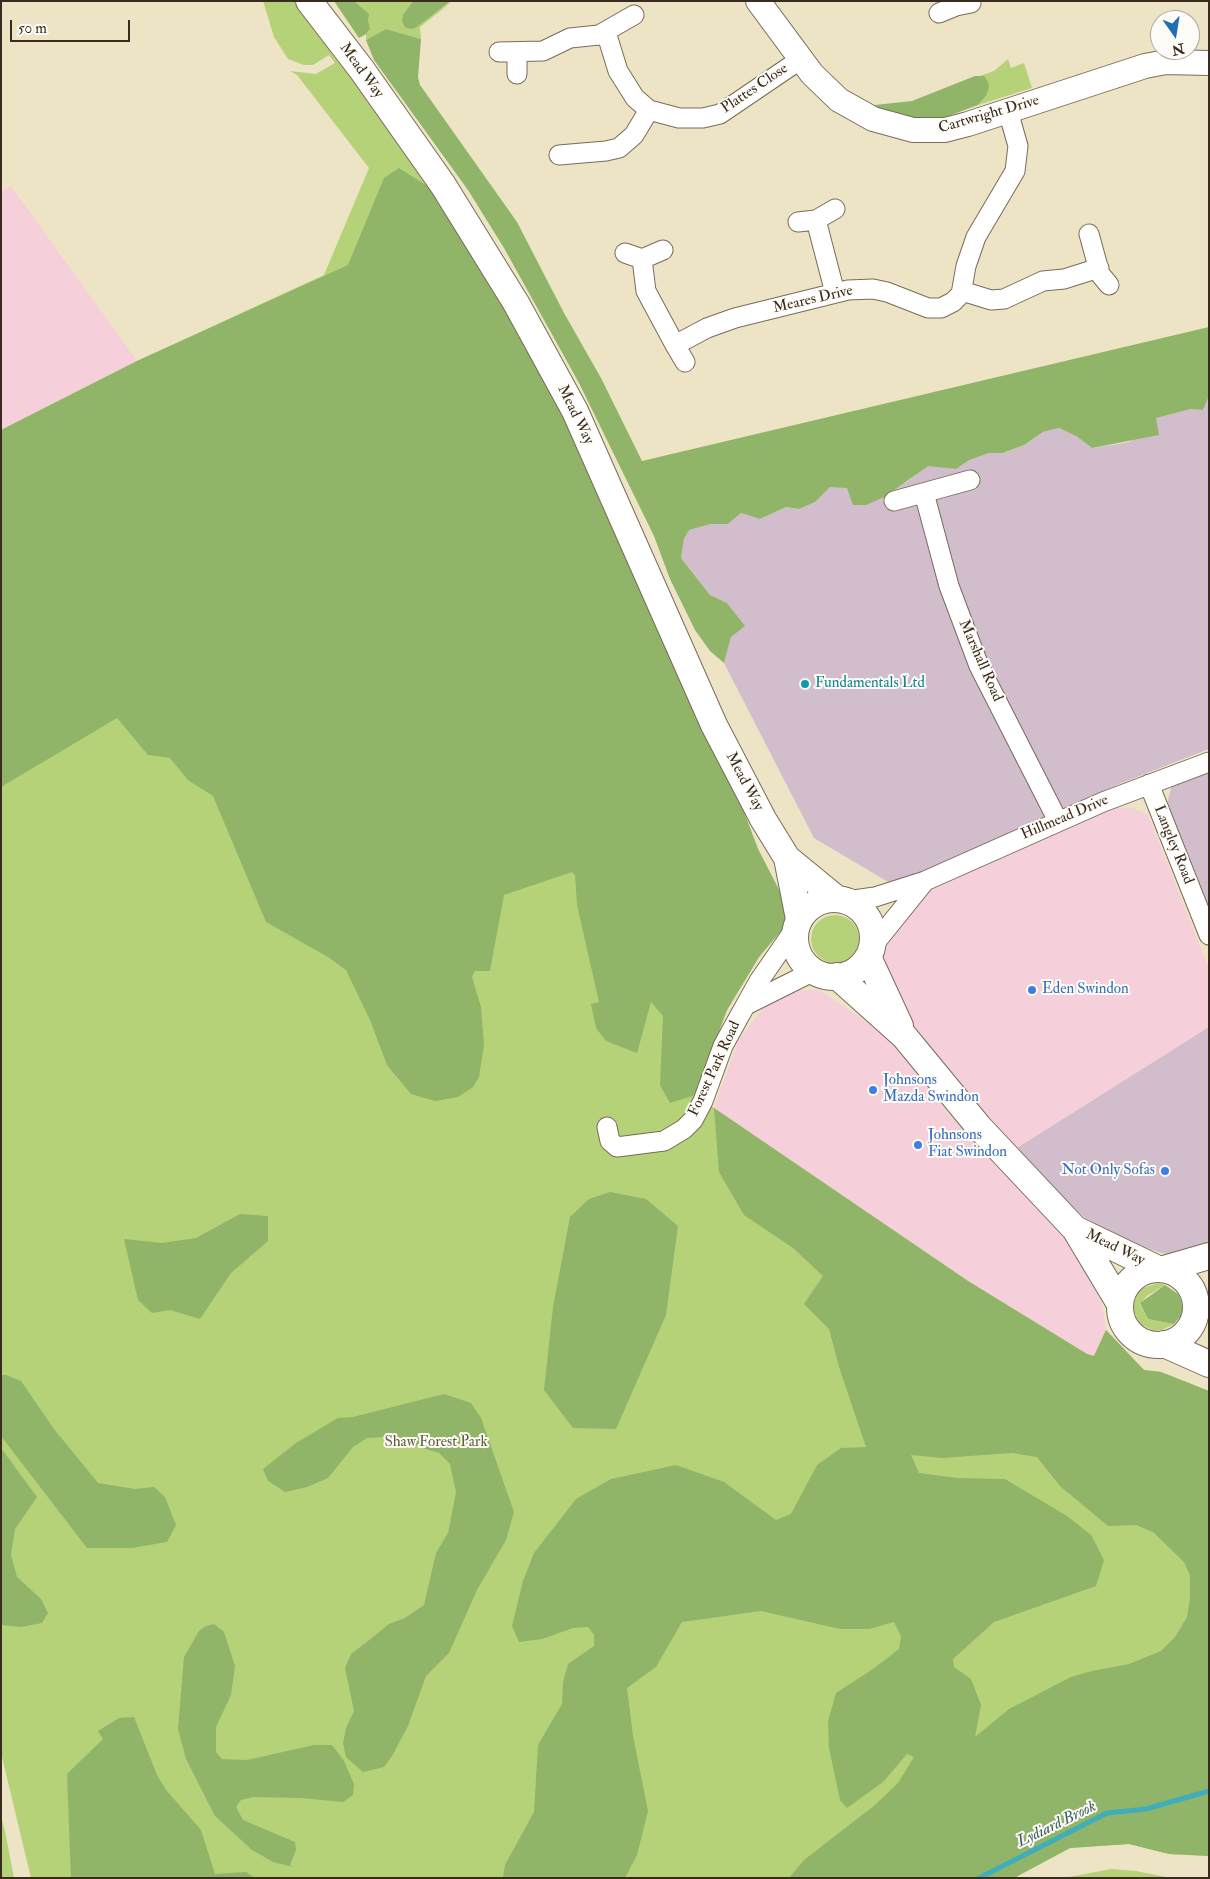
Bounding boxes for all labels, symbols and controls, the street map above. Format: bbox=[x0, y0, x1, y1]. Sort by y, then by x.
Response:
scale bar bbox=[12, 10, 132, 42]
north arrow bbox=[1150, 10, 1200, 60]
text: 50 m bbox=[18, 19, 47, 38]
text: N bbox=[1170, 39, 1186, 59]
street label: Mead Way bbox=[335, 40, 387, 102]
street label: Plattes Close bbox=[718, 60, 792, 118]
street label: Cartwright Drive bbox=[937, 92, 1041, 138]
street label: Meares Drive bbox=[771, 282, 855, 318]
street label: Mead Way bbox=[553, 382, 597, 448]
street label: Marshall Road bbox=[954, 617, 1006, 705]
place label: Fundamentals Ltd bbox=[815, 675, 925, 693]
marker: Fundamentals Ltd bbox=[799, 678, 811, 690]
street label: Mead Way bbox=[721, 750, 767, 814]
street label: Hillmead Drive bbox=[1019, 792, 1111, 844]
street label: Langley Road bbox=[1149, 803, 1197, 887]
place label: Eden Swindon bbox=[1042, 981, 1129, 999]
marker: Eden Swindon bbox=[1026, 984, 1038, 996]
street label: Forest Park Road bbox=[685, 1018, 745, 1120]
place label: Johnsons Mazda Swindon bbox=[883, 1072, 979, 1107]
marker: Johnsons Mazda Swindon bbox=[867, 1084, 879, 1096]
place label: Johnsons Fiat Swindon bbox=[928, 1127, 1007, 1162]
marker: Johnsons Fiat Swindon bbox=[912, 1139, 924, 1151]
place label: Not Only Sofas bbox=[1061, 1162, 1155, 1180]
marker: Not Only Sofas bbox=[1159, 1165, 1171, 1177]
street label: Mead Way bbox=[1082, 1226, 1148, 1270]
park label: Shaw Forest Park bbox=[384, 1434, 488, 1452]
water label: Lydiard Brook bbox=[1014, 1798, 1100, 1852]

